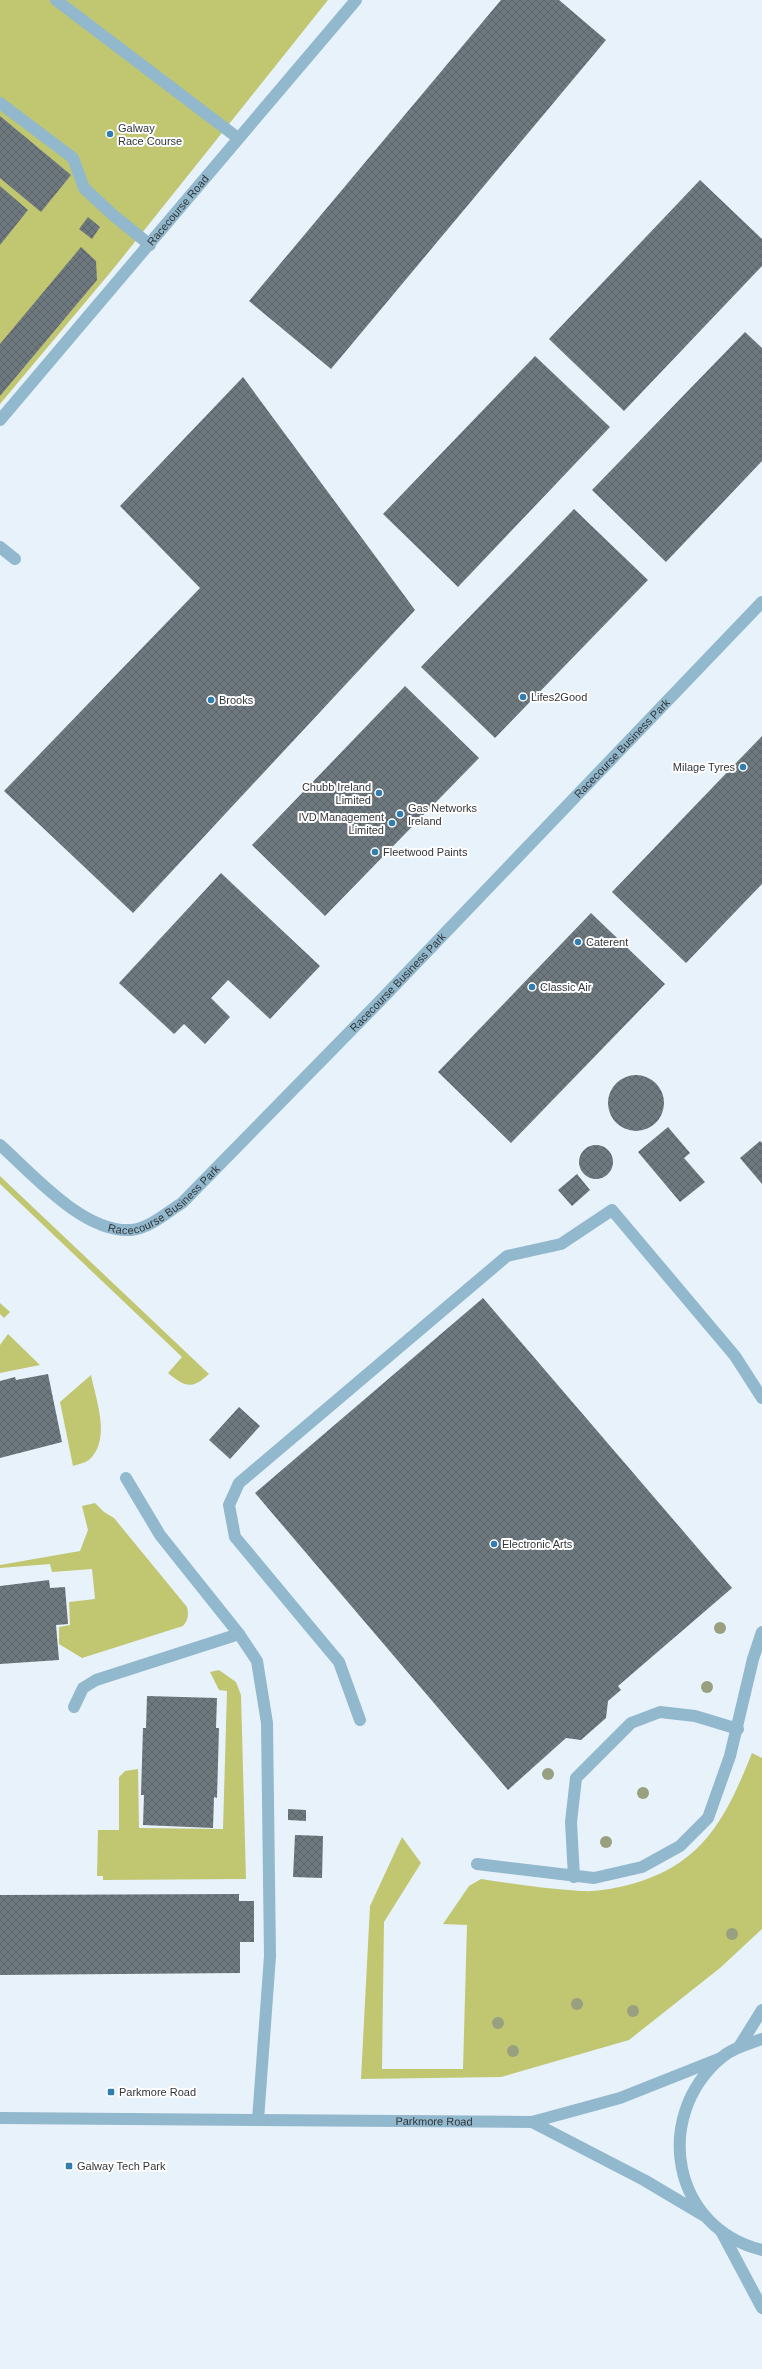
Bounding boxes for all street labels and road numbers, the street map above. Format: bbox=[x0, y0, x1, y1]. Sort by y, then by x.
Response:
street label: Racecourse Road bbox=[145, 173, 211, 248]
street label: Racecourse Business Park bbox=[572, 696, 672, 800]
street label: Racecourse Business Park bbox=[347, 930, 448, 1034]
street label: Racecourse Business Park bbox=[107, 1162, 222, 1236]
street label: Parkmore Road bbox=[395, 2115, 473, 2128]

